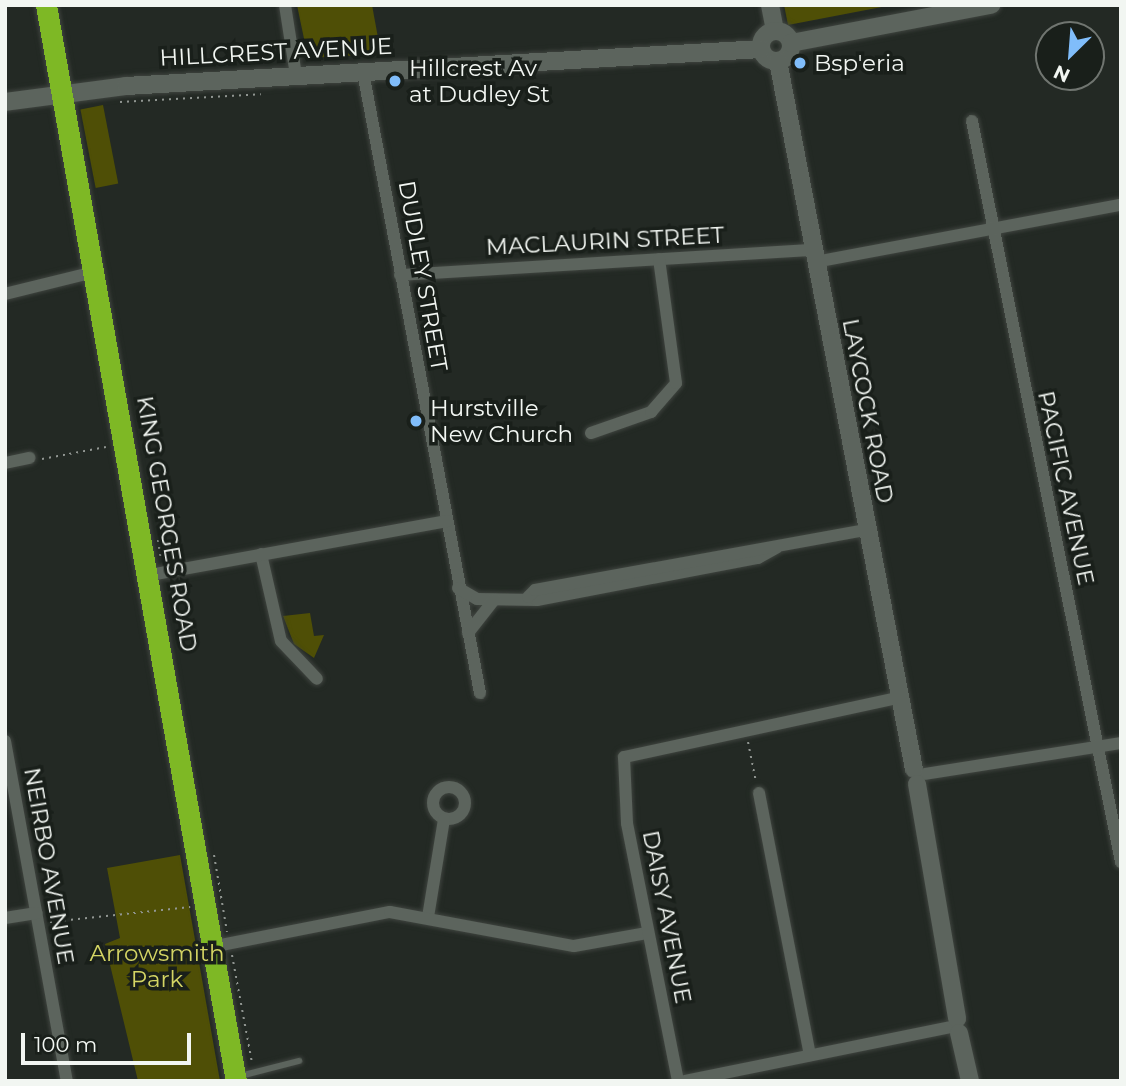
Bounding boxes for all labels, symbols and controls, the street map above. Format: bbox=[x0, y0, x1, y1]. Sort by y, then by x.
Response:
north arrow bbox=[1035, 21, 1105, 91]
street label: HILLCREST AVENUE bbox=[159, 32, 393, 72]
place label: Bsp'eria bbox=[814, 49, 905, 77]
place label: Hillcrest Av at Dudley St bbox=[409, 54, 550, 108]
marker: Bsp'eria bbox=[792, 55, 808, 71]
text: N bbox=[1050, 60, 1074, 87]
marker: Hillcrest Av at Dudley St bbox=[387, 73, 403, 89]
street label: DUDLEY STREET bbox=[393, 178, 453, 374]
street label: MACLAURIN STREET bbox=[485, 221, 725, 261]
street label: LAYCOCK ROAD bbox=[837, 316, 899, 506]
street label: PACIFIC AVENUE bbox=[1032, 388, 1100, 588]
street label: KING GEORGES ROAD bbox=[131, 394, 203, 654]
place label: Hurstville New Church bbox=[430, 394, 573, 448]
marker: Hurstville New Church bbox=[408, 413, 424, 429]
street label: NEIRBO AVENUE bbox=[18, 765, 80, 967]
street label: DAISY AVENUE bbox=[637, 828, 697, 1006]
park label: Arrowsmith Park bbox=[89, 939, 225, 993]
scale bar bbox=[24, 1020, 194, 1064]
text: 100 m bbox=[34, 1032, 97, 1057]

